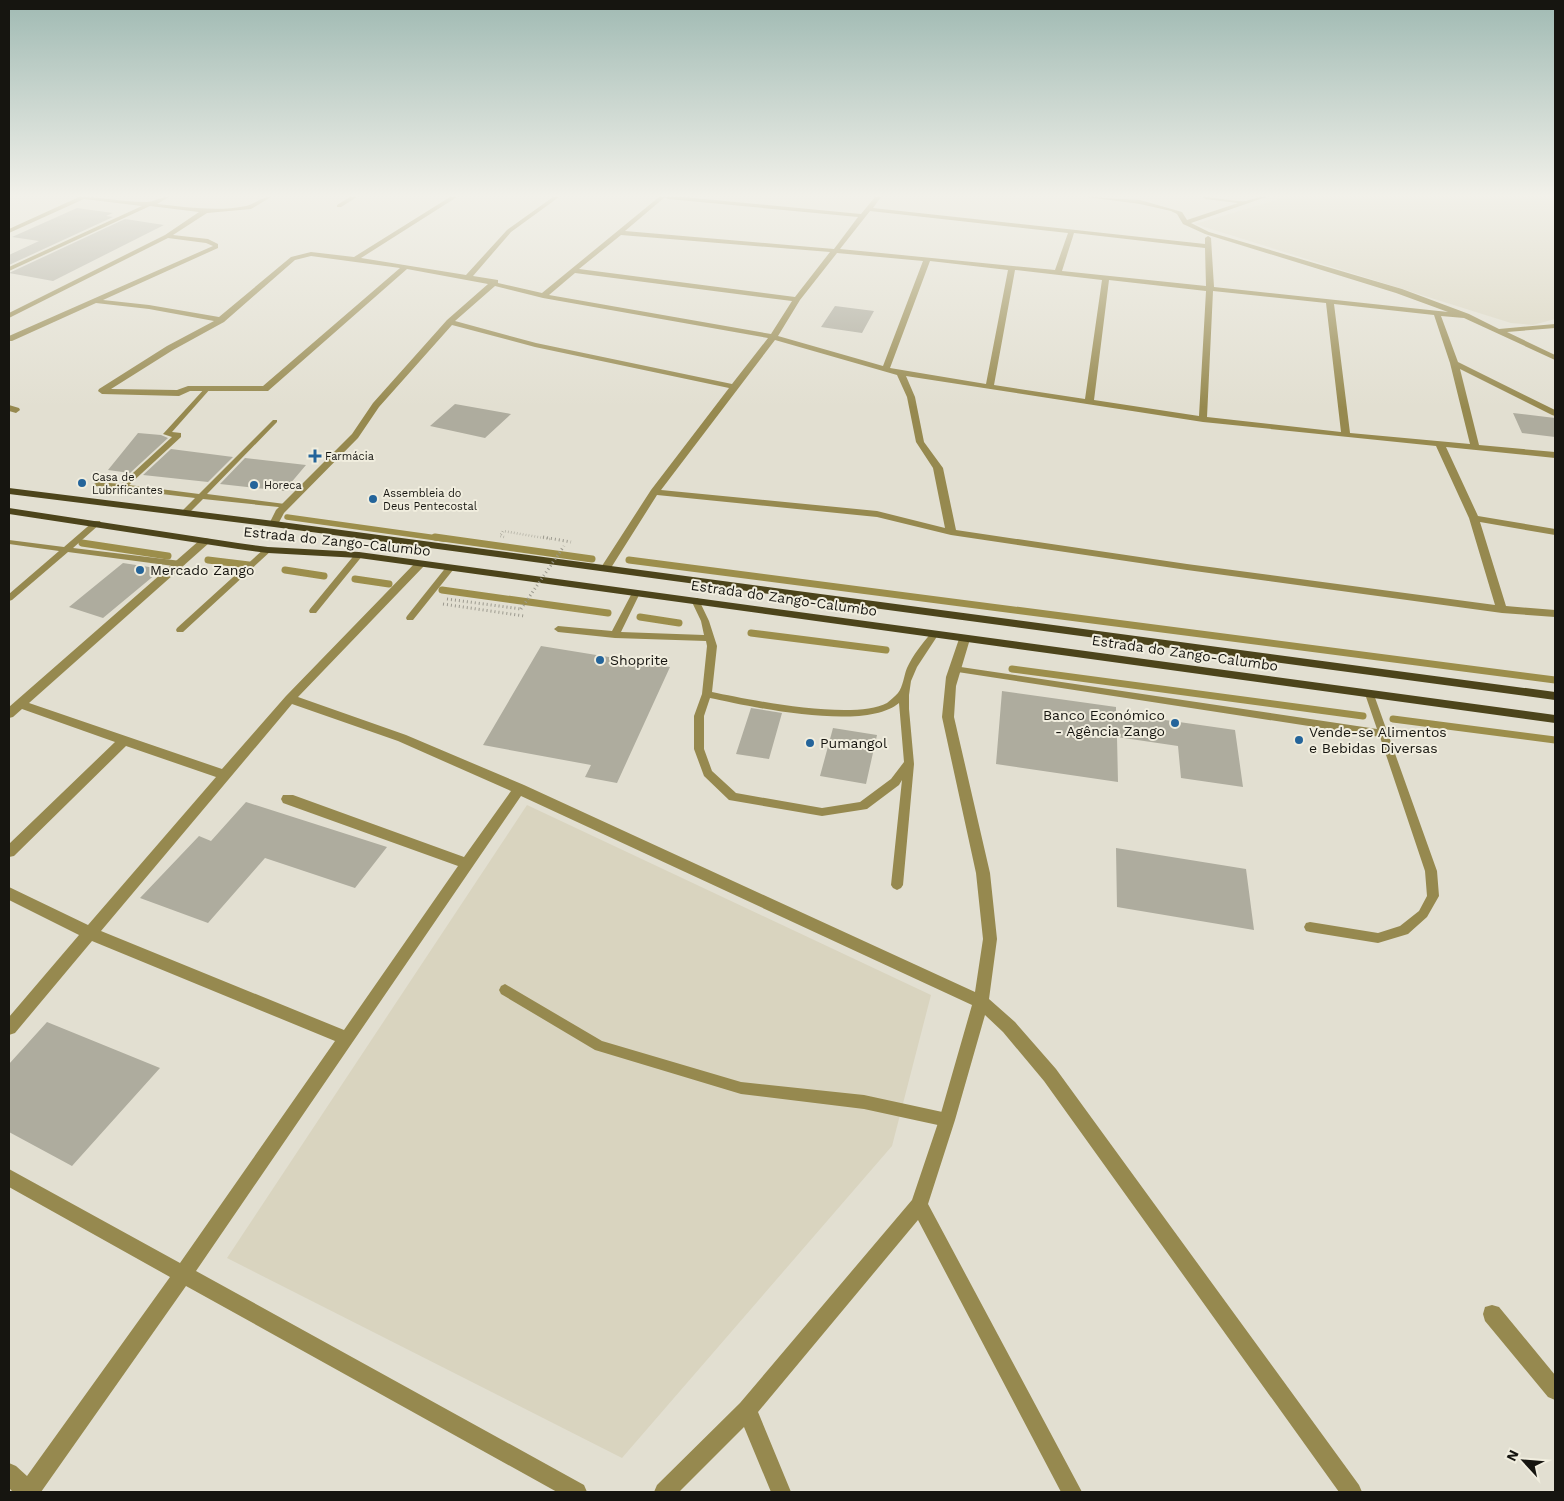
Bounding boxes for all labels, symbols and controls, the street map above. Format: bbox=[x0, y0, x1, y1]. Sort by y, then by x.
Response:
marker: Farmácia bbox=[309, 450, 321, 462]
place label: Farmácia bbox=[325, 450, 374, 463]
place label: Casa de Lubrificantes bbox=[92, 471, 163, 497]
marker: Casa de Lubrificantes bbox=[76, 477, 88, 489]
marker: Horeca bbox=[248, 479, 260, 491]
place label: Horeca bbox=[264, 479, 302, 492]
place label: Assembleia do Deus Pentecostal bbox=[383, 487, 478, 513]
marker: Assembleia do Deus Pentecostal bbox=[367, 493, 379, 505]
street label: Estrada do Zango-Calumbo bbox=[243, 523, 431, 559]
place label: Mercado Zango bbox=[150, 562, 254, 578]
marker: Mercado Zango bbox=[134, 564, 146, 576]
street label: Estrada do Zango-Calumbo bbox=[690, 577, 878, 619]
street label: Estrada do Zango-Calumbo bbox=[1091, 632, 1279, 674]
place label: Shoprite bbox=[610, 652, 668, 668]
marker: Shoprite bbox=[594, 654, 606, 666]
place label: Banco Económico - Agência Zango bbox=[1043, 707, 1165, 739]
marker: Banco Económico - Agência Zango bbox=[1169, 717, 1181, 729]
place label: Vende-se Alimentos e Bebidas Diversas bbox=[1309, 724, 1447, 756]
marker: Vende-se Alimentos e Bebidas Diversas bbox=[1293, 734, 1305, 746]
place label: Pumangol bbox=[820, 735, 888, 751]
marker: Pumangol bbox=[804, 737, 816, 749]
north arrow bbox=[1499, 1436, 1549, 1486]
text: N bbox=[1503, 1447, 1522, 1463]

